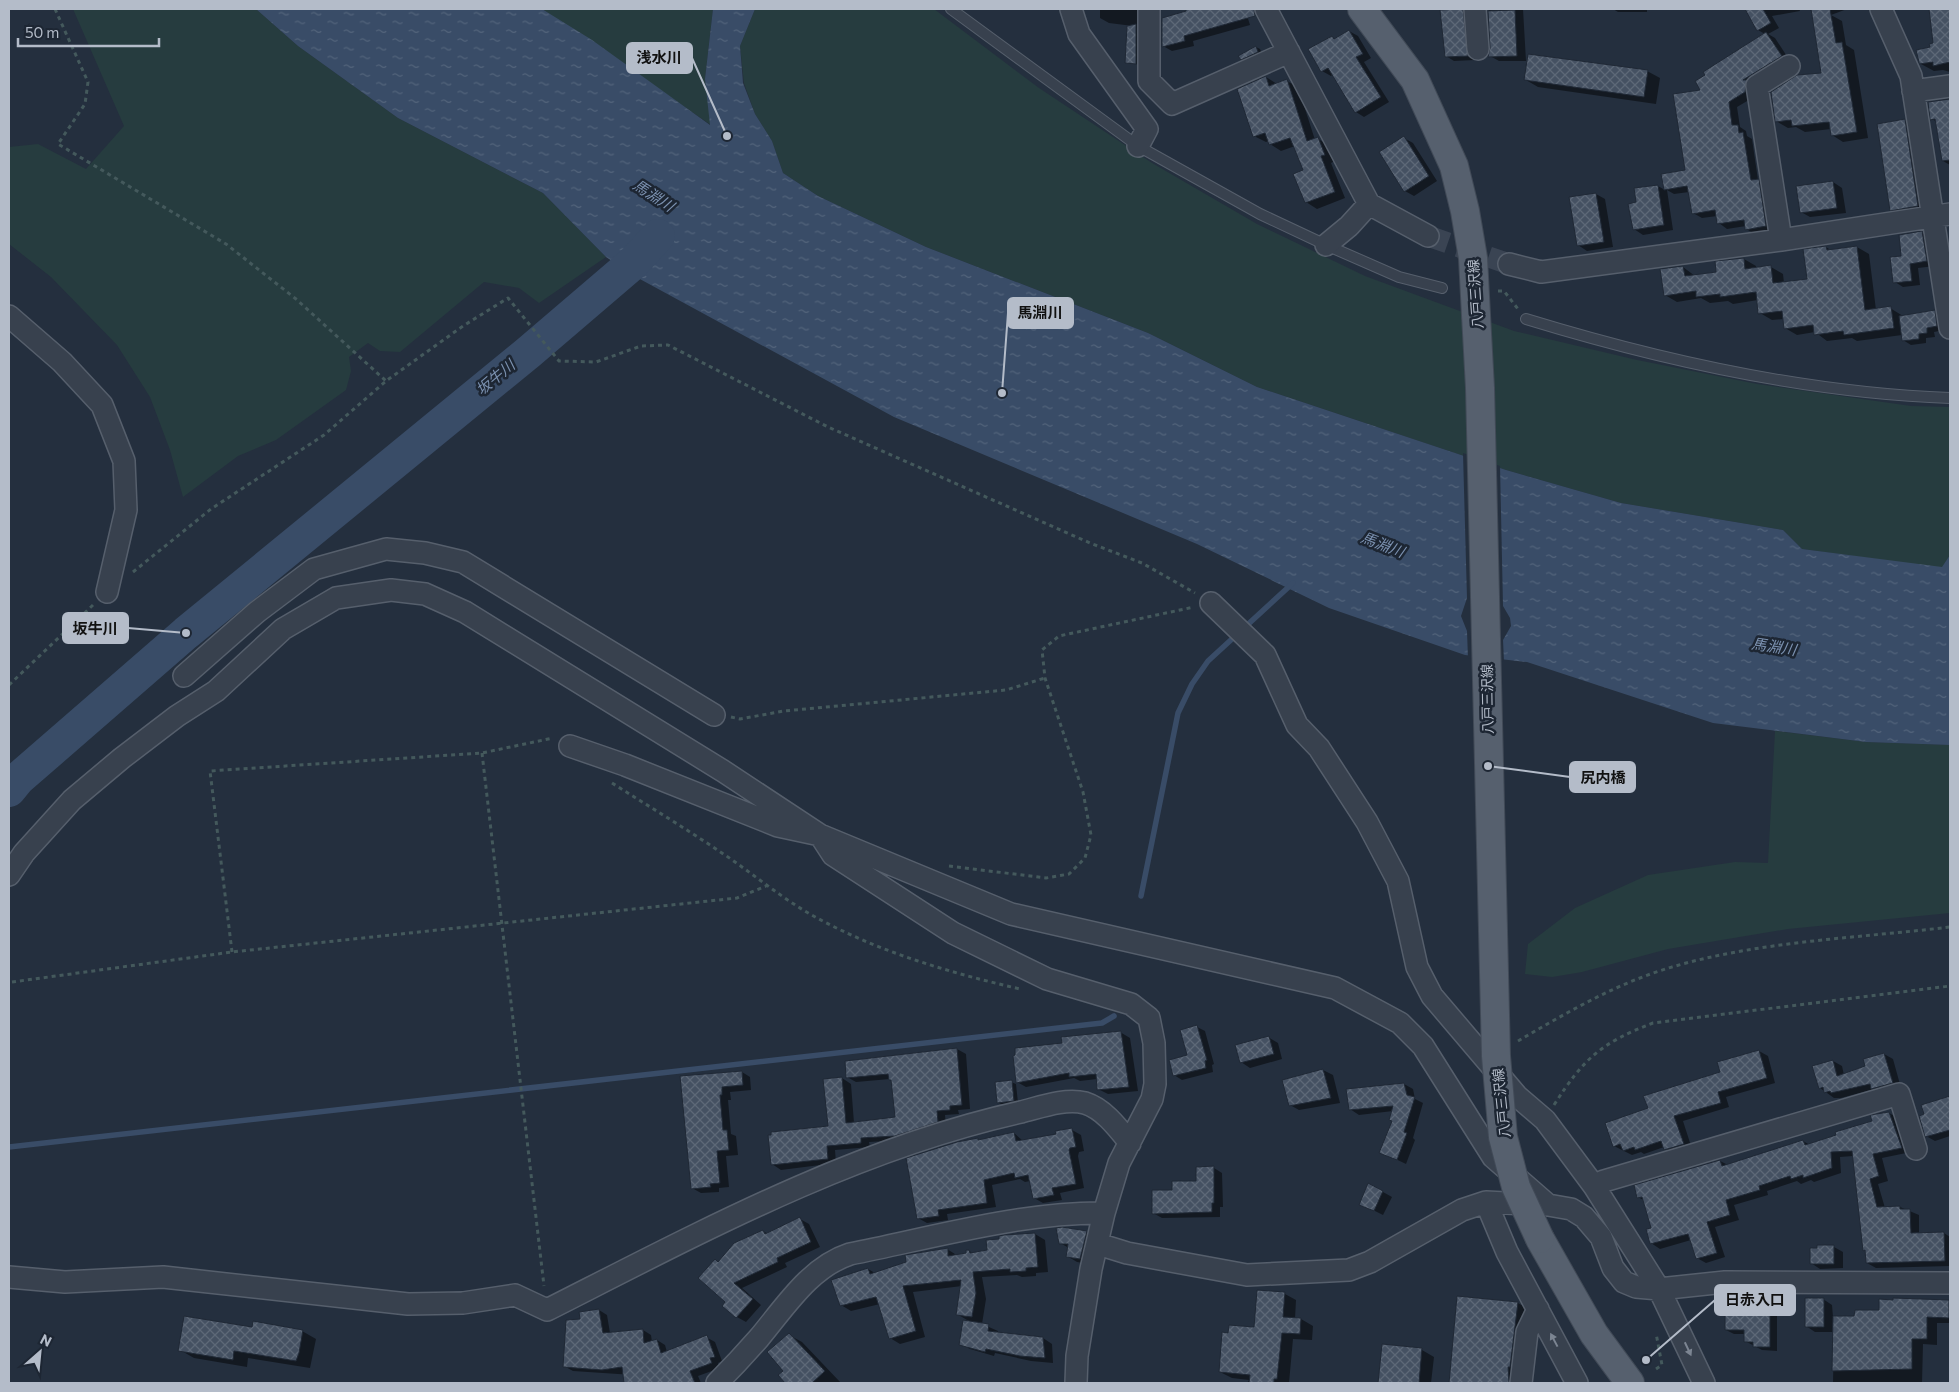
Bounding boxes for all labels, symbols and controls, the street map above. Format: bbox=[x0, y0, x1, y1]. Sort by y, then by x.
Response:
scale bar bbox=[18, 15, 159, 47]
text: 50 m bbox=[25, 23, 59, 41]
callout: 浅水川 bbox=[627, 43, 692, 73]
text: 浅水川 bbox=[636, 48, 682, 66]
water label: 馬淵川 bbox=[630, 175, 679, 216]
street label: 八戸三沢線 bbox=[1464, 258, 1486, 330]
callout: 馬淵川 bbox=[1008, 298, 1073, 328]
text: 馬淵川 bbox=[1017, 303, 1063, 321]
water label: 坂牛川 bbox=[472, 354, 520, 398]
water label: 馬淵川 bbox=[1359, 528, 1409, 561]
callout: 坂牛川 bbox=[63, 613, 128, 643]
text: 坂牛川 bbox=[72, 619, 118, 637]
water label: 馬淵川 bbox=[1750, 634, 1800, 659]
street label: 八戸三沢線 bbox=[1478, 664, 1496, 734]
callout: 尻内橋 bbox=[1570, 762, 1635, 792]
text: 尻内橋 bbox=[1580, 768, 1626, 786]
street label: 八戸三沢線 bbox=[1489, 1067, 1513, 1139]
callout: 日赤入口 bbox=[1715, 1285, 1795, 1315]
text: 日赤入口 bbox=[1725, 1290, 1785, 1308]
north arrow bbox=[15, 1327, 65, 1377]
text: N bbox=[38, 1330, 55, 1350]
one-way arrow bbox=[1550, 1333, 1558, 1348]
one-way arrow bbox=[1684, 1342, 1692, 1356]

